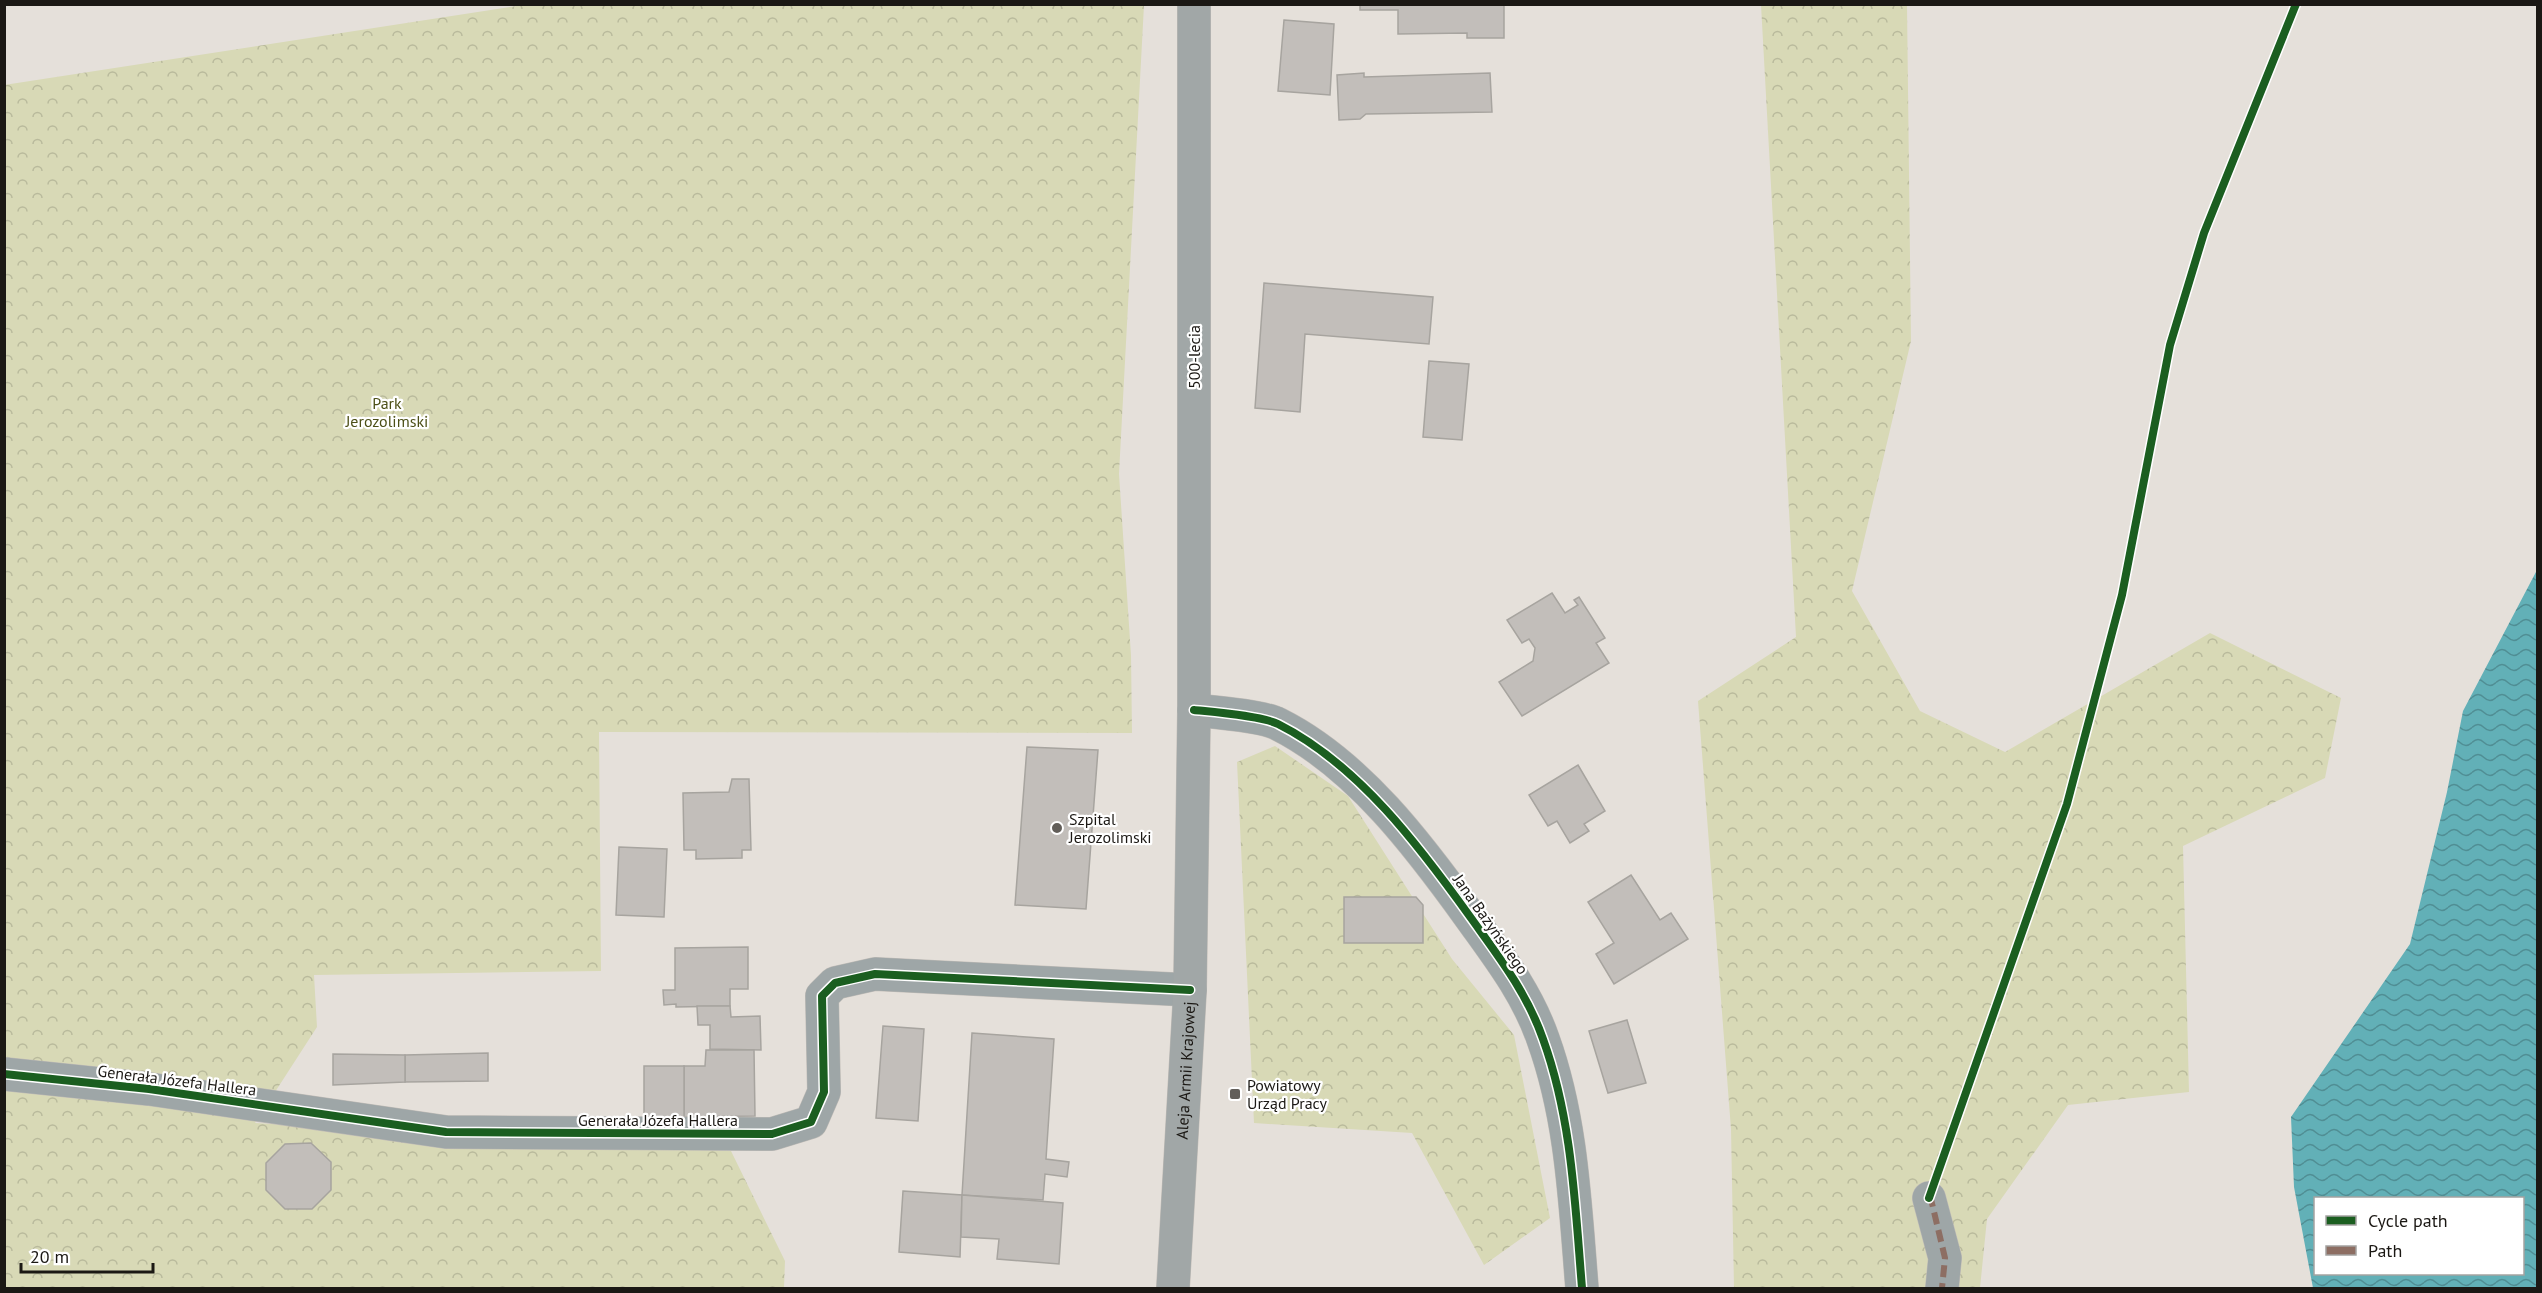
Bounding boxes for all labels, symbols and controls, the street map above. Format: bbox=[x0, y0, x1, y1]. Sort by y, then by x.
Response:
street label: 500-lecia bbox=[1184, 325, 1204, 389]
park label: Park Jerozolimski bbox=[345, 393, 428, 431]
place label: Szpital Jerozolimski bbox=[1068, 809, 1152, 847]
marker: Szpital Jerozolimski bbox=[1050, 821, 1064, 835]
street label: Jana Bażyńskiego bbox=[1448, 869, 1533, 978]
street label: Aleja Armii Krajowej bbox=[1171, 1001, 1199, 1140]
street label: Generała Józefa Hallera bbox=[96, 1060, 258, 1100]
place label: Powiatowy Urząd Pracy bbox=[1247, 1075, 1328, 1113]
marker: Powiatowy Urząd Pracy bbox=[1228, 1087, 1242, 1101]
street label: Generała Józefa Hallera bbox=[578, 1110, 738, 1130]
legend bbox=[2314, 1197, 2524, 1275]
text: Cycle path bbox=[2368, 1209, 2448, 1232]
scale bar bbox=[21, 1236, 153, 1274]
text: Path bbox=[2368, 1239, 2402, 1262]
text: 20 m bbox=[30, 1245, 69, 1268]

